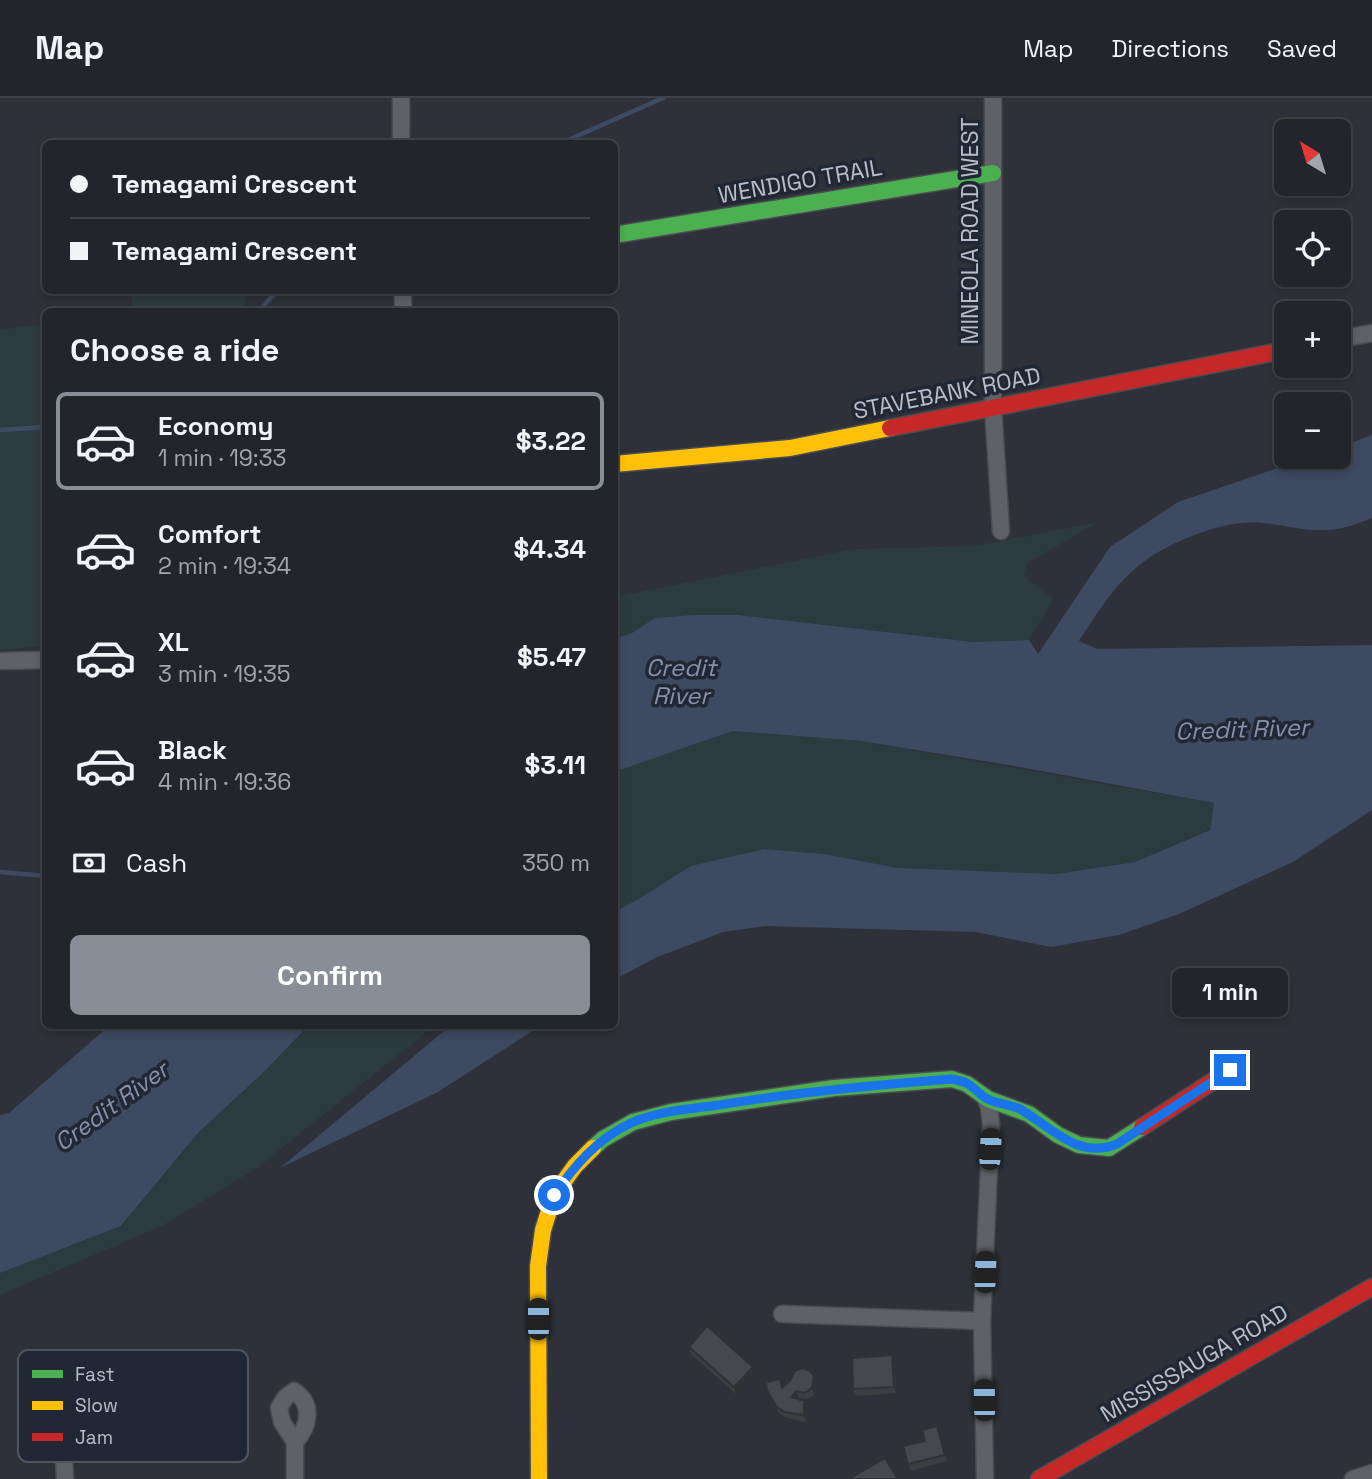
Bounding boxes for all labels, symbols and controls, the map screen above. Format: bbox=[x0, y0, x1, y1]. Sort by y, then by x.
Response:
text: Map bbox=[35, 27, 104, 69]
text: Map bbox=[1023, 33, 1073, 64]
text: Directions bbox=[1111, 33, 1229, 64]
text: Saved bbox=[1267, 33, 1337, 64]
street label: MINEOLA ROAD WEST bbox=[955, 118, 985, 344]
north arrow bbox=[1274, 119, 1351, 196]
map controls bbox=[1274, 119, 1351, 469]
street label: WENDIGO TRAIL bbox=[716, 152, 884, 210]
text: Temagami Crescent bbox=[112, 167, 357, 201]
button: locate bbox=[1274, 210, 1351, 287]
text: Temagami Crescent bbox=[112, 234, 357, 268]
button: + bbox=[1274, 301, 1351, 378]
text: Choose a ride bbox=[70, 330, 280, 370]
street label: STAVEBANK ROAD bbox=[851, 360, 1043, 426]
button: − bbox=[1274, 392, 1351, 469]
text: Economy bbox=[158, 409, 274, 443]
icon: car bbox=[74, 410, 137, 473]
text: $3.22 bbox=[516, 424, 586, 458]
text: 1 min · 19:33 bbox=[158, 443, 286, 473]
text: Comfort bbox=[158, 517, 261, 551]
icon: car bbox=[74, 518, 137, 581]
text: $4.34 bbox=[514, 532, 586, 566]
text: 2 min · 19:34 bbox=[158, 551, 291, 581]
text: XL bbox=[158, 625, 189, 659]
icon: car bbox=[74, 626, 137, 689]
text: $5.47 bbox=[517, 640, 586, 674]
water label: Credit River bbox=[646, 652, 718, 711]
text: 3 min · 19:35 bbox=[158, 659, 291, 689]
water label: Credit River bbox=[1175, 711, 1312, 747]
text: Black bbox=[158, 733, 227, 767]
icon: car bbox=[74, 734, 137, 797]
text: $3.11 bbox=[525, 748, 586, 782]
text: 4 min · 19:36 bbox=[158, 767, 291, 797]
icon: cash bbox=[70, 844, 108, 882]
text: Cash bbox=[126, 846, 187, 880]
text: 350 m bbox=[522, 848, 590, 878]
button: Confirm bbox=[70, 935, 590, 1015]
callout: 1 min bbox=[1172, 968, 1288, 1018]
text: 1 min bbox=[1202, 977, 1258, 1007]
water label: Credit River bbox=[48, 1052, 176, 1158]
route end bbox=[1214, 1054, 1246, 1086]
car bbox=[979, 1127, 1002, 1171]
route start bbox=[538, 1179, 570, 1211]
car bbox=[974, 1251, 997, 1293]
street label: MISSISSAUGA ROAD bbox=[1095, 1297, 1293, 1429]
car bbox=[528, 1298, 549, 1340]
legend bbox=[18, 1350, 248, 1462]
text: Fast bbox=[75, 1362, 115, 1387]
car bbox=[974, 1379, 995, 1421]
text: Slow bbox=[75, 1393, 118, 1418]
text: Jam bbox=[75, 1425, 113, 1450]

